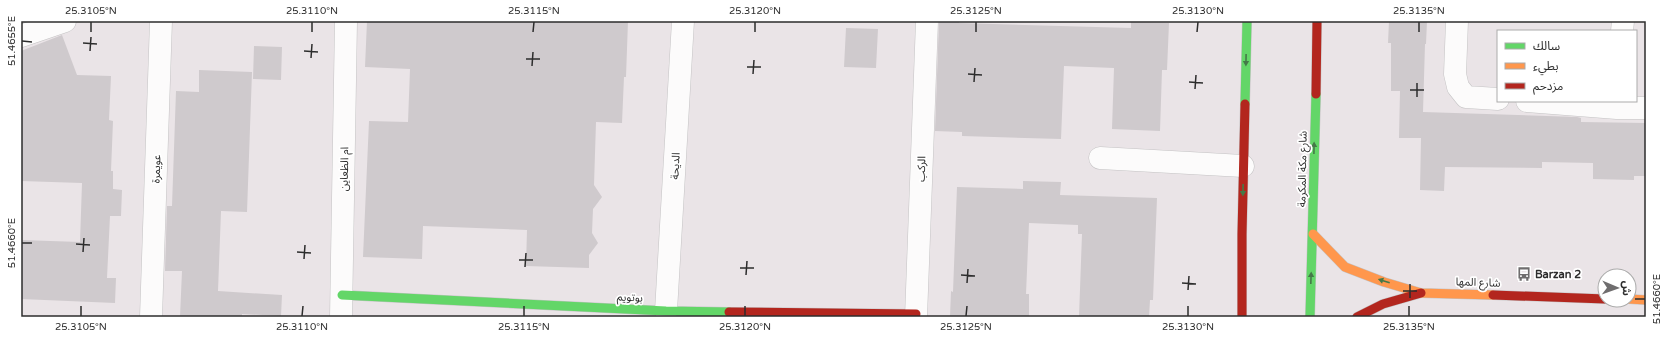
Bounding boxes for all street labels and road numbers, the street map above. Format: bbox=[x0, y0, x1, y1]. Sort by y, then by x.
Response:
street label: شارع مكة المكرمة bbox=[1295, 130, 1311, 207]
street label: ام الظعاين bbox=[338, 147, 352, 191]
street label: الديحة bbox=[668, 152, 683, 180]
street label: عويمرة bbox=[150, 154, 164, 184]
street label: الركب bbox=[915, 156, 929, 182]
street label: شارع المها bbox=[1455, 275, 1501, 291]
street label: بوتويم bbox=[616, 290, 643, 307]

